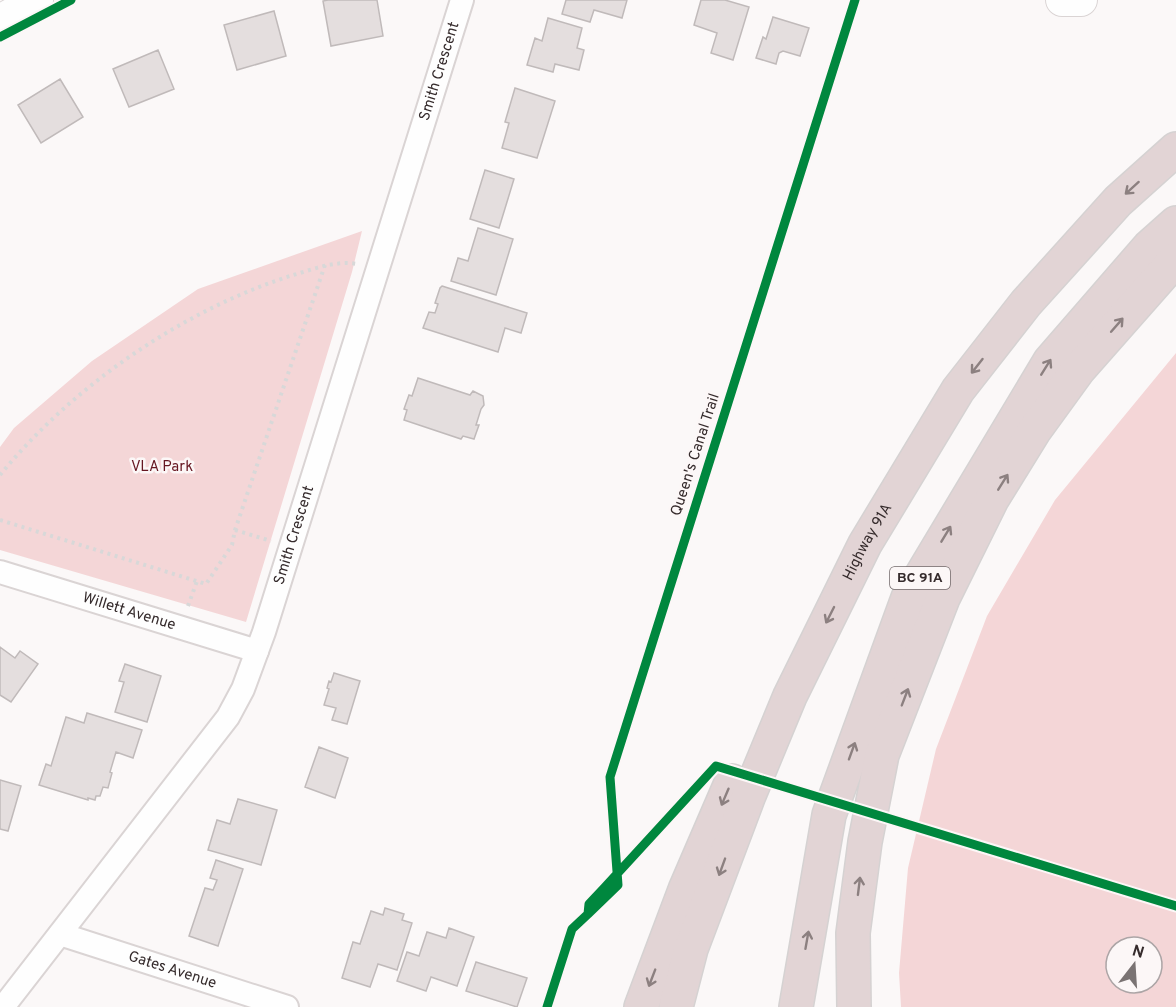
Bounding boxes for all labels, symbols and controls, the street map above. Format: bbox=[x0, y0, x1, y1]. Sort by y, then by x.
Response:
street label: Smith Crescent bbox=[415, 20, 464, 123]
one-way arrow bbox=[1125, 181, 1140, 195]
one-way arrow bbox=[1110, 317, 1124, 332]
one-way arrow bbox=[970, 358, 983, 374]
one-way arrow bbox=[1040, 359, 1053, 376]
street label: Queen's Canal Trail bbox=[667, 391, 725, 519]
park label: VLA Park bbox=[131, 458, 193, 477]
one-way arrow bbox=[997, 474, 1009, 491]
street label: Smith Crescent bbox=[270, 483, 319, 587]
street label: Highway 91A bbox=[839, 500, 897, 584]
one-way arrow bbox=[940, 526, 952, 543]
road number: BC 91A bbox=[890, 567, 950, 589]
street label: Willett Avenue bbox=[80, 588, 178, 635]
one-way arrow bbox=[824, 605, 836, 623]
one-way arrow bbox=[900, 688, 911, 707]
one-way arrow bbox=[847, 742, 858, 761]
one-way arrow bbox=[719, 787, 730, 806]
one-way arrow bbox=[716, 857, 727, 876]
one-way arrow bbox=[854, 876, 865, 896]
one-way arrow bbox=[802, 931, 813, 950]
north arrow bbox=[1104, 935, 1164, 995]
text: N bbox=[1129, 941, 1146, 964]
street label: Gates Avenue bbox=[126, 947, 219, 993]
one-way arrow bbox=[646, 968, 657, 987]

